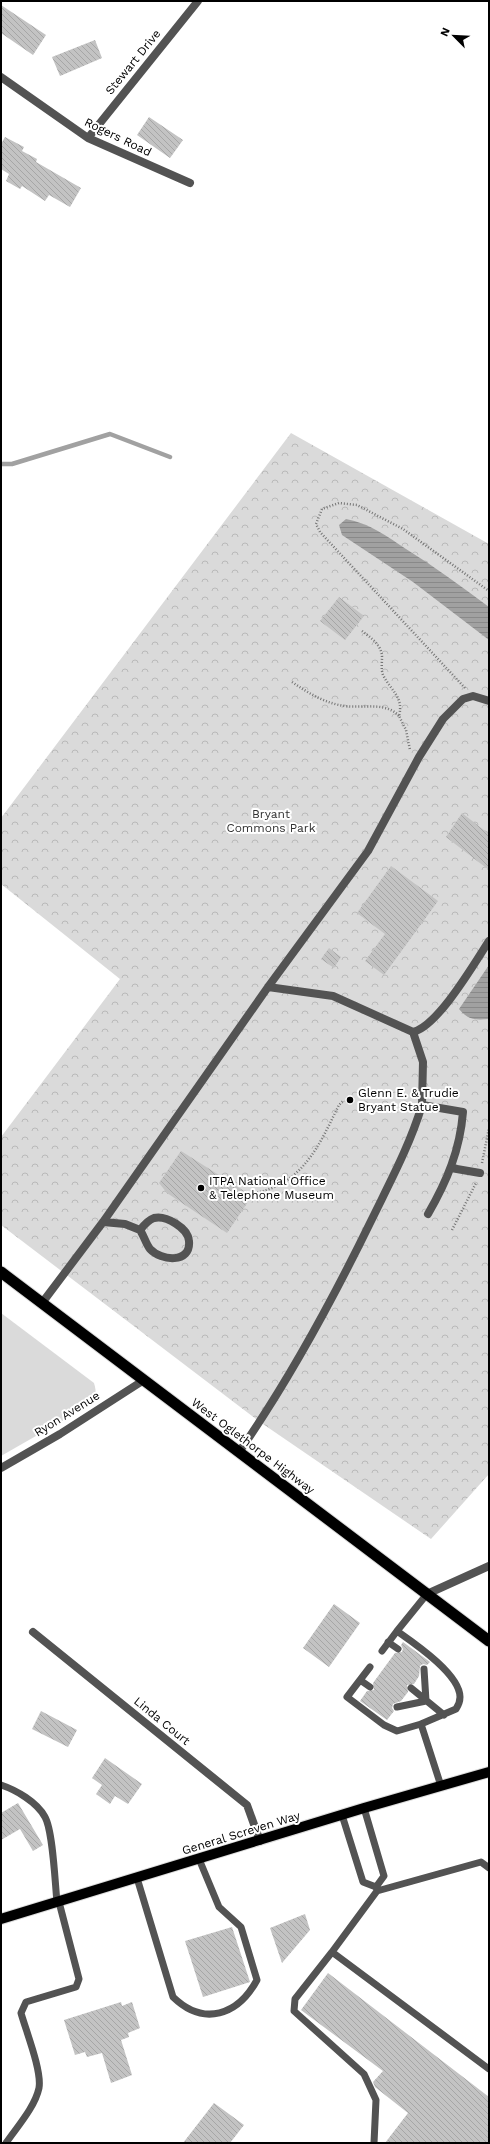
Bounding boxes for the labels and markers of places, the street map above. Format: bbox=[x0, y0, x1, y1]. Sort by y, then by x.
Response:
place label: Glenn E. & Trudie Bryant Statue bbox=[358, 1086, 459, 1114]
marker: Glenn E. & Trudie Bryant Statue bbox=[345, 1095, 355, 1105]
place label: ITPA National Office & Telephone Museum bbox=[209, 1174, 334, 1202]
marker: ITPA National Office & Telephone Museum bbox=[196, 1183, 206, 1193]

